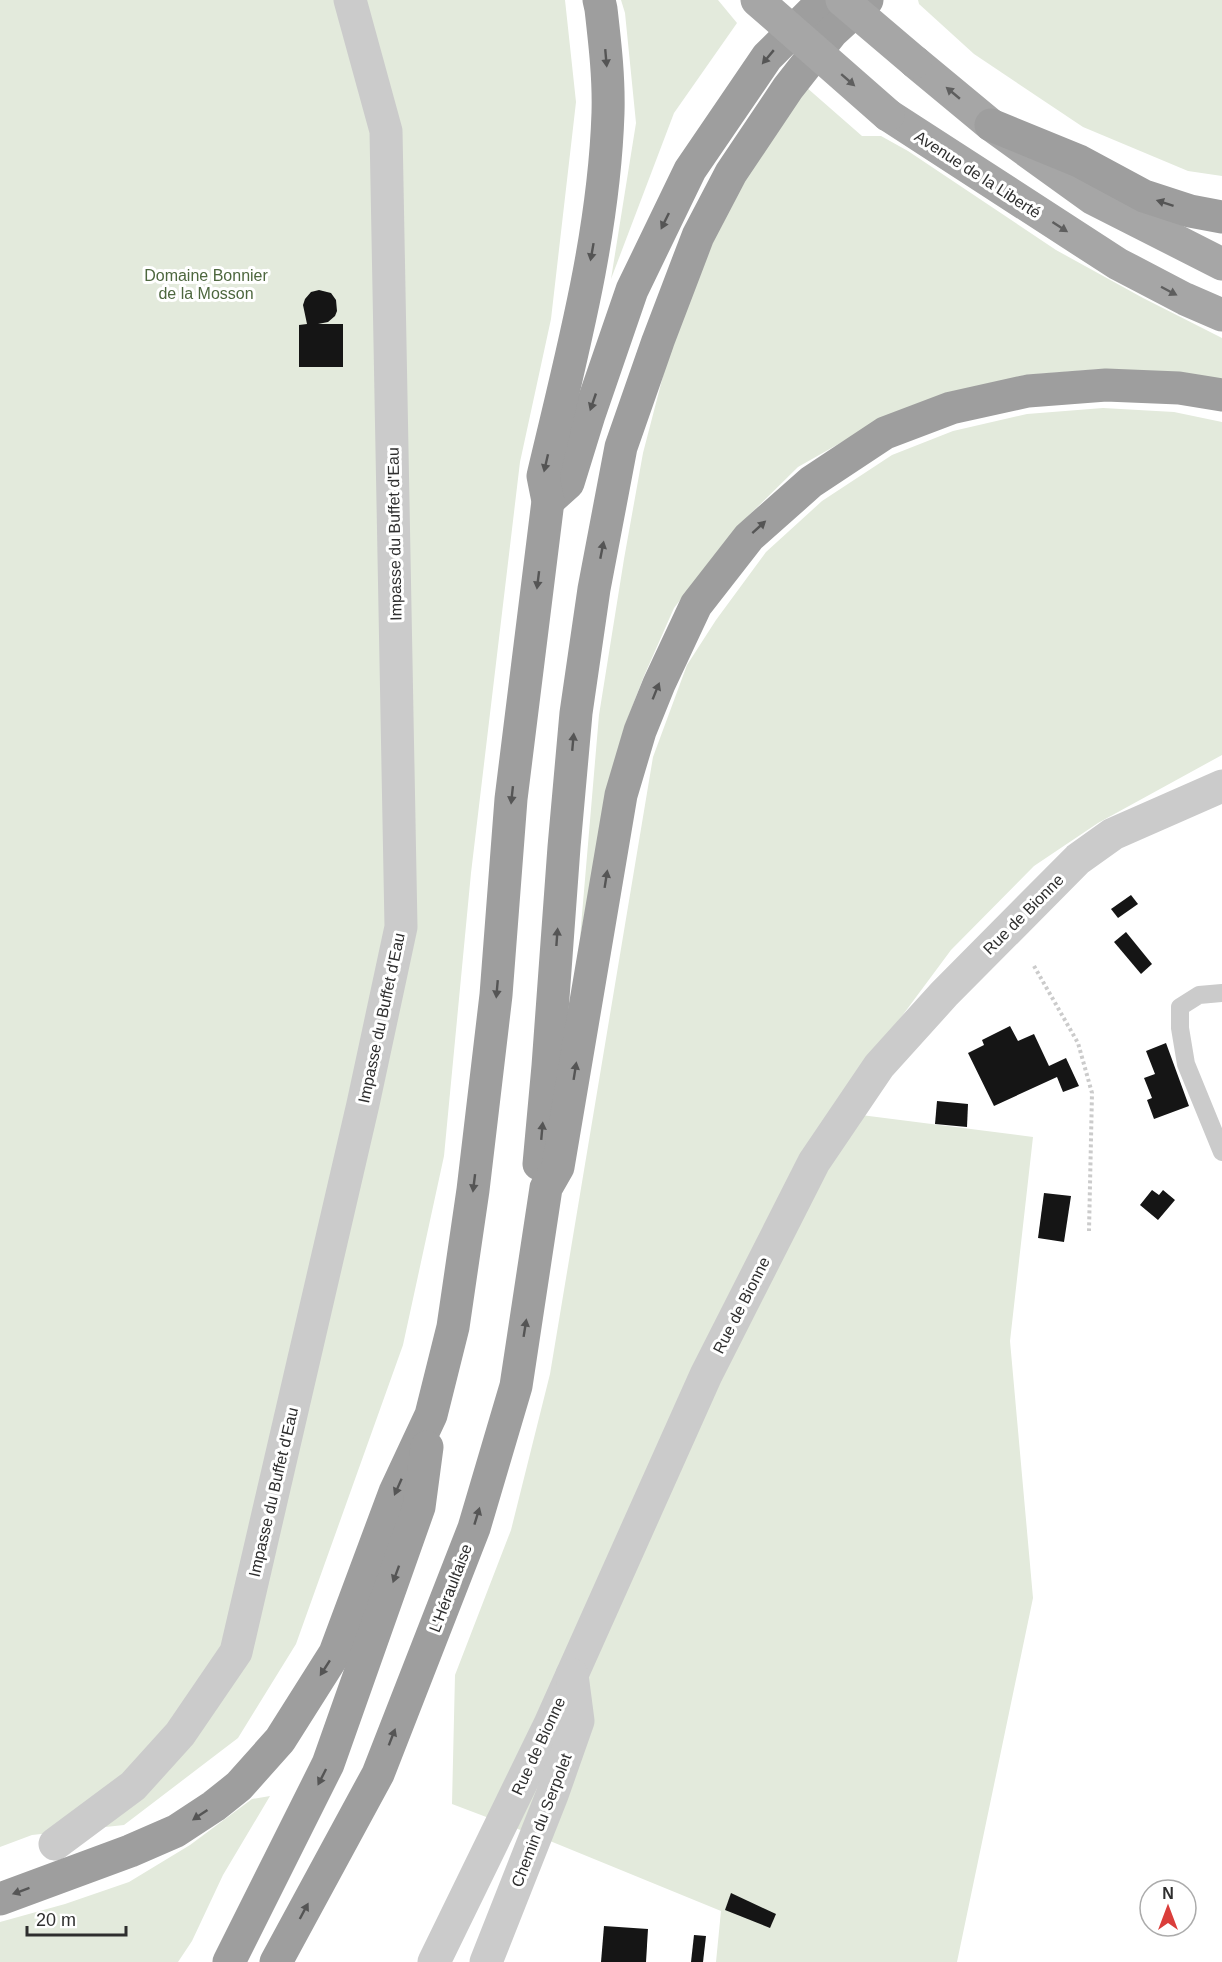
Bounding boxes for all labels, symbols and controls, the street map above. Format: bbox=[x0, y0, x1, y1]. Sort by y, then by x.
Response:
one-way arrow bbox=[602, 48, 611, 67]
one-way arrow bbox=[762, 49, 775, 65]
one-way arrow bbox=[840, 73, 855, 86]
one-way arrow bbox=[946, 87, 961, 100]
street label: Avenue de la Liberté bbox=[912, 127, 1044, 221]
one-way arrow bbox=[1156, 198, 1174, 207]
one-way arrow bbox=[660, 213, 670, 230]
one-way arrow bbox=[1052, 221, 1069, 232]
one-way arrow bbox=[587, 242, 596, 261]
park label: Domaine Bonnier de la Mosson bbox=[144, 267, 268, 302]
one-way arrow bbox=[1161, 286, 1178, 296]
one-way arrow bbox=[588, 393, 597, 411]
street label: Impasse du Buffet d'Eau bbox=[384, 447, 405, 621]
one-way arrow bbox=[541, 454, 551, 472]
one-way arrow bbox=[752, 520, 767, 534]
one-way arrow bbox=[597, 540, 606, 559]
one-way arrow bbox=[533, 571, 543, 590]
one-way arrow bbox=[652, 682, 661, 700]
one-way arrow bbox=[568, 733, 578, 752]
one-way arrow bbox=[507, 785, 517, 804]
one-way arrow bbox=[602, 869, 611, 888]
street label: Rue de Bionne bbox=[980, 871, 1067, 958]
one-way arrow bbox=[553, 927, 562, 946]
street label: Impasse du Buffet d'Eau bbox=[355, 931, 408, 1105]
one-way arrow bbox=[492, 980, 501, 999]
one-way arrow bbox=[571, 1062, 580, 1081]
one-way arrow bbox=[537, 1122, 547, 1141]
one-way arrow bbox=[469, 1173, 479, 1192]
street label: Rue de Bionne bbox=[710, 1254, 773, 1356]
one-way arrow bbox=[521, 1318, 530, 1337]
street label: Impasse du Buffet d'Eau bbox=[246, 1406, 301, 1579]
one-way arrow bbox=[393, 1479, 402, 1496]
one-way arrow bbox=[473, 1507, 482, 1525]
street label: L'Héraultaise bbox=[426, 1542, 475, 1635]
one-way arrow bbox=[390, 1565, 400, 1583]
one-way arrow bbox=[320, 1660, 331, 1676]
street label: Rue de Bionne bbox=[508, 1695, 569, 1798]
one-way arrow bbox=[388, 1728, 397, 1746]
street label: Chemin du Serpolet bbox=[508, 1751, 575, 1889]
one-way arrow bbox=[317, 1768, 327, 1786]
one-way arrow bbox=[192, 1809, 208, 1820]
north arrow bbox=[1138, 1878, 1198, 1938]
text: N bbox=[1162, 1885, 1174, 1902]
one-way arrow bbox=[12, 1886, 30, 1896]
scale bar bbox=[27, 1899, 126, 1937]
one-way arrow bbox=[299, 1902, 309, 1919]
text: 20 m bbox=[36, 1910, 76, 1930]

